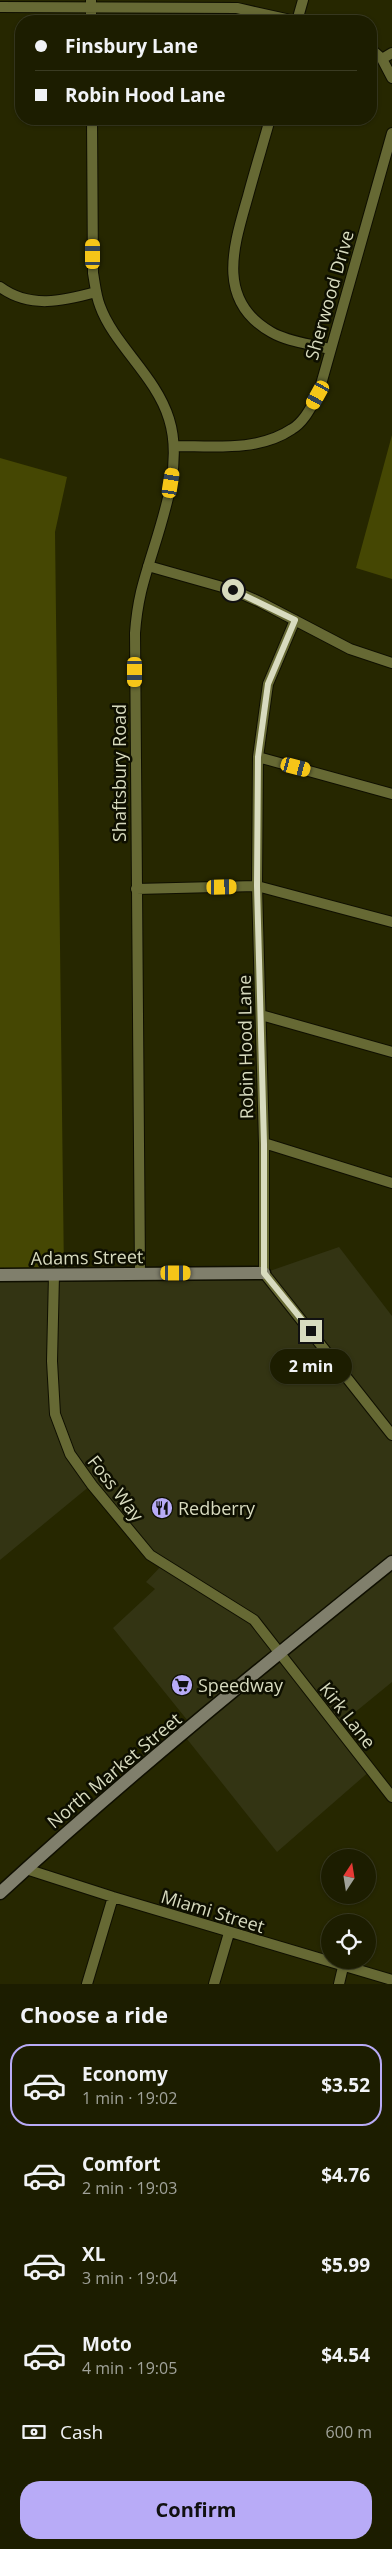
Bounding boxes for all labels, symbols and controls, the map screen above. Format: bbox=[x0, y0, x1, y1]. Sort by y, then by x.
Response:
text: Finsbury Lane bbox=[65, 33, 198, 59]
text: Robin Hood Lane bbox=[65, 82, 226, 108]
street label: Sherwood Drive bbox=[299, 227, 359, 363]
car bbox=[85, 239, 100, 269]
car bbox=[304, 378, 331, 412]
car bbox=[161, 467, 180, 499]
route start bbox=[222, 579, 244, 601]
car bbox=[127, 657, 142, 687]
street label: Shaftsbury Road bbox=[107, 704, 131, 842]
car bbox=[279, 756, 312, 778]
car bbox=[206, 879, 237, 895]
street label: Robin Hood Lane bbox=[232, 975, 258, 1119]
street label: Adams Street bbox=[31, 1244, 143, 1270]
car bbox=[161, 1266, 191, 1281]
route end bbox=[300, 1320, 322, 1342]
callout: 2 min bbox=[270, 1348, 352, 1384]
text: 2 min bbox=[289, 1355, 333, 1377]
street label: Foss Way bbox=[83, 1450, 150, 1527]
restaurant icon: Redberry bbox=[150, 1496, 174, 1520]
place label: Redberry bbox=[178, 1496, 256, 1520]
supermarket icon: Speedway bbox=[170, 1673, 194, 1697]
place label: Speedway bbox=[198, 1673, 284, 1697]
street label: Kirk Lane bbox=[315, 1677, 381, 1753]
street label: North Market Street bbox=[42, 1707, 186, 1833]
north arrow bbox=[321, 1849, 376, 1904]
map controls bbox=[321, 1849, 376, 1969]
street label: Miami Street bbox=[158, 1884, 268, 1938]
button: locate bbox=[321, 1914, 376, 1969]
text: Choose a ride bbox=[20, 1999, 168, 2029]
text: Economy bbox=[82, 2061, 168, 2087]
icon: car bbox=[22, 2063, 67, 2108]
text: $3.52 bbox=[321, 2072, 370, 2098]
text: 1 min · 19:02 bbox=[82, 2087, 177, 2109]
text: Comfort bbox=[82, 2151, 161, 2177]
icon: car bbox=[22, 2153, 67, 2198]
text: $4.76 bbox=[321, 2162, 370, 2188]
text: 2 min · 19:03 bbox=[82, 2177, 177, 2199]
text: XL bbox=[82, 2241, 105, 2267]
icon: car bbox=[22, 2243, 67, 2288]
text: $5.99 bbox=[321, 2252, 370, 2278]
text: 3 min · 19:04 bbox=[82, 2267, 177, 2289]
text: Moto bbox=[82, 2331, 132, 2357]
icon: car bbox=[22, 2333, 67, 2378]
text: $4.54 bbox=[321, 2342, 370, 2368]
text: 4 min · 19:05 bbox=[82, 2357, 177, 2379]
icon: cash bbox=[20, 2418, 48, 2446]
text: Cash bbox=[60, 2419, 103, 2445]
text: 600 m bbox=[326, 2421, 372, 2443]
button: Confirm bbox=[20, 2481, 372, 2539]

